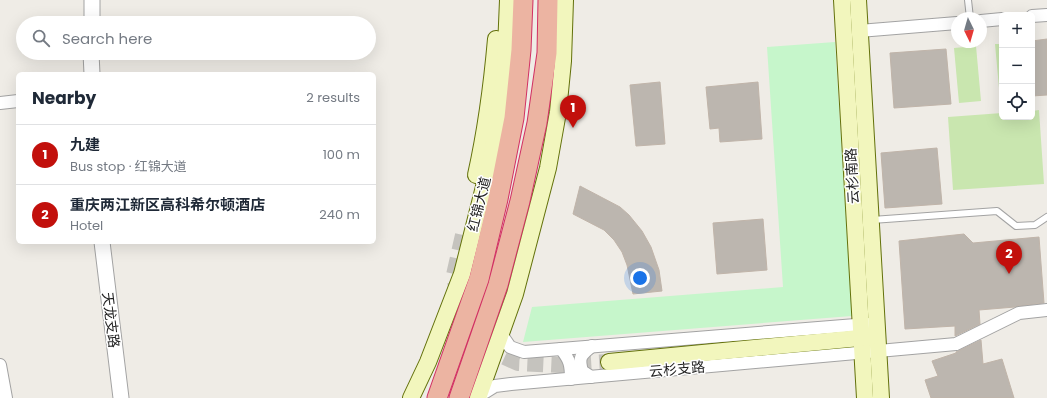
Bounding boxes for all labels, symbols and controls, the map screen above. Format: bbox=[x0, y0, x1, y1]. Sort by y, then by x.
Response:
north arrow bbox=[951, 12, 987, 48]
map controls bbox=[999, 12, 1035, 120]
button: + bbox=[999, 12, 1035, 48]
search box bbox=[16, 16, 376, 60]
icon: search bbox=[30, 27, 52, 49]
text: Search here bbox=[62, 28, 152, 49]
button: − bbox=[999, 48, 1035, 84]
button: locate bbox=[999, 84, 1035, 120]
text: Nearby bbox=[32, 86, 96, 110]
text: 2 results bbox=[306, 88, 360, 107]
pin: 1 bbox=[560, 95, 586, 128]
text: 九建 bbox=[70, 134, 100, 155]
text: 1 bbox=[43, 145, 47, 164]
text: 100 m bbox=[323, 145, 360, 164]
street label: 云杉南路 bbox=[841, 148, 863, 204]
text: Bus stop · 红锦大道 bbox=[70, 157, 187, 176]
street label: 红锦大道 bbox=[463, 174, 495, 234]
text: 重庆两江新区高科希尔顿酒店 bbox=[70, 194, 265, 215]
text: 2 bbox=[41, 205, 49, 224]
text: 240 m bbox=[319, 205, 360, 224]
text: Hotel bbox=[70, 216, 103, 235]
pin: 2 bbox=[996, 241, 1022, 274]
your location bbox=[630, 268, 650, 288]
street label: 天龙支路 bbox=[98, 291, 124, 349]
street label: 云杉支路 bbox=[648, 357, 706, 381]

